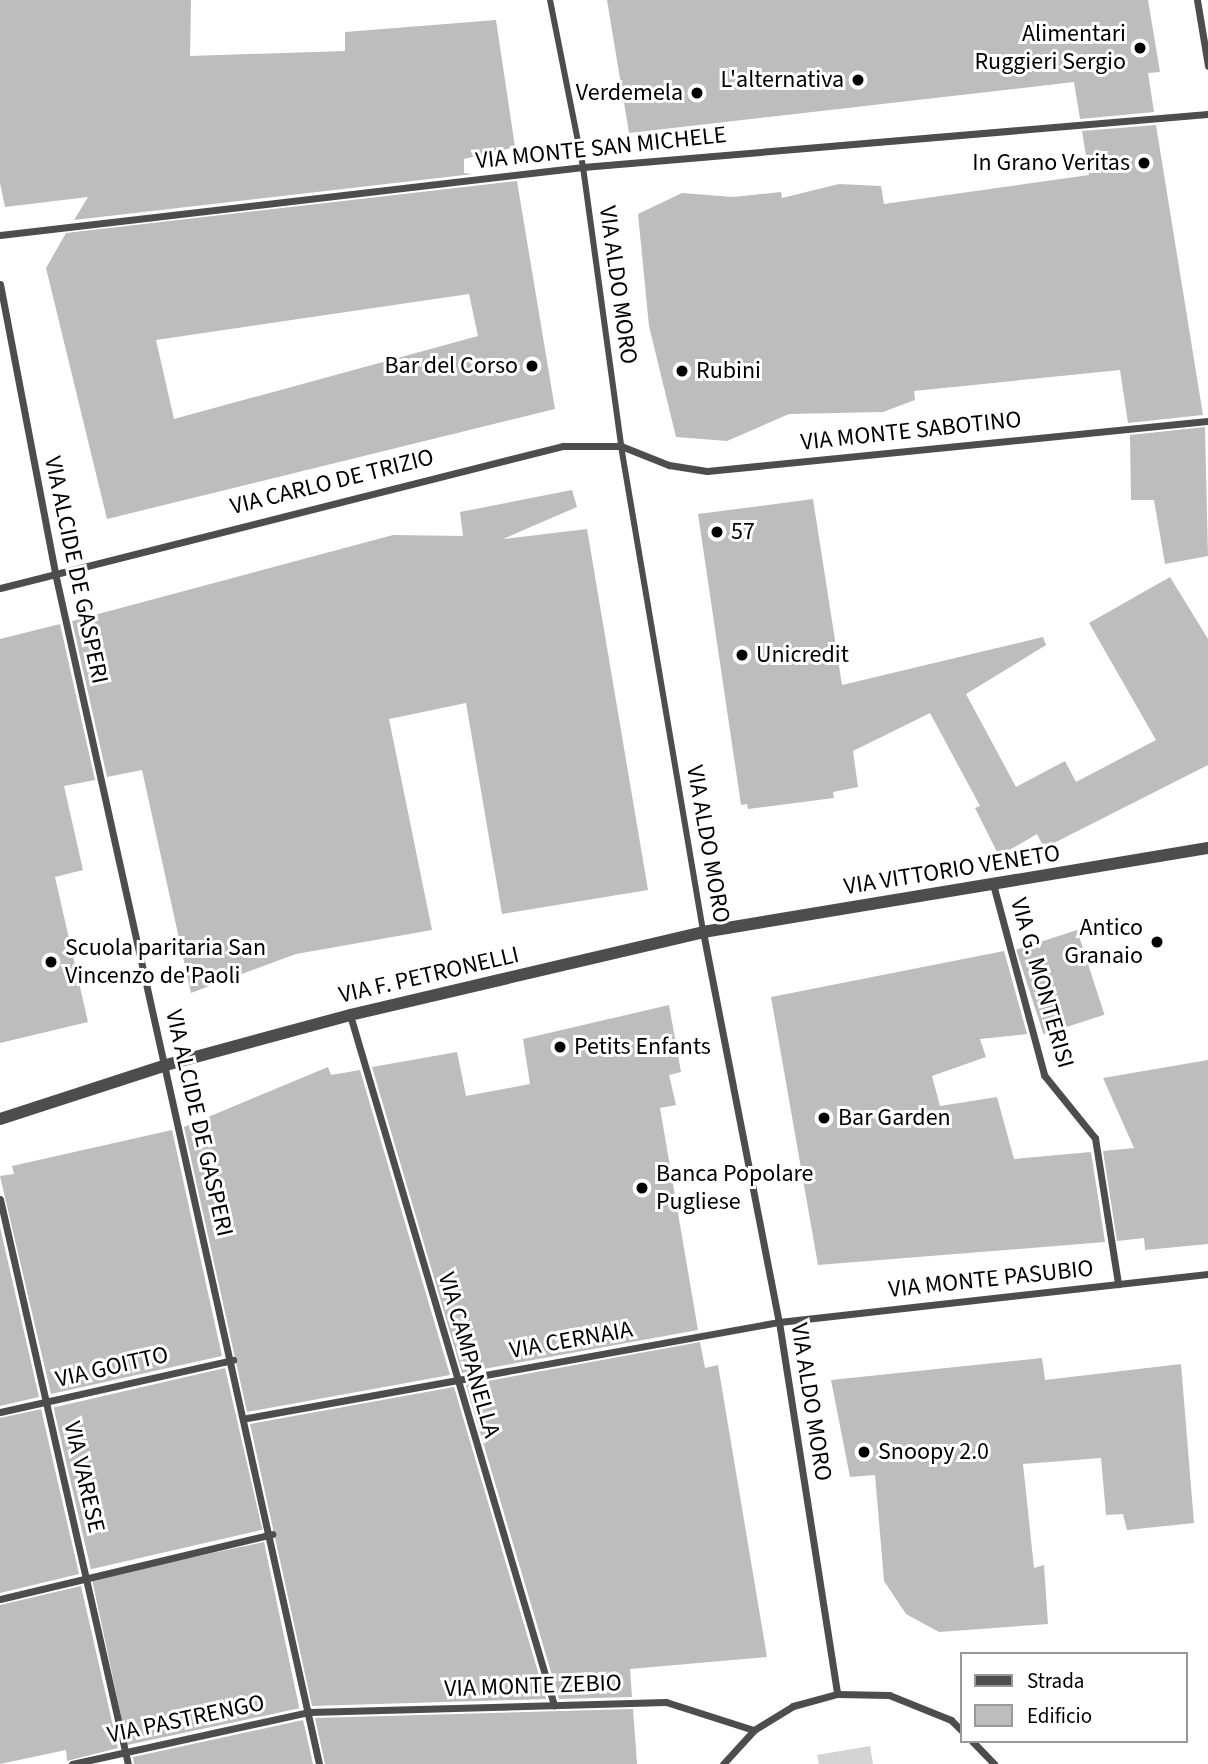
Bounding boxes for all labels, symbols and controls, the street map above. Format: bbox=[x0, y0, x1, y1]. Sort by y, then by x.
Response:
place label: Alimentari Ruggieri Sergio bbox=[974, 20, 1126, 76]
marker: Alimentari Ruggieri Sergio bbox=[1132, 40, 1148, 56]
place label: L'alternativa bbox=[721, 66, 844, 94]
marker: L'alternativa bbox=[850, 72, 866, 88]
place label: Verdemela bbox=[576, 79, 683, 107]
marker: Verdemela bbox=[689, 85, 705, 101]
street label: VIA MONTE SAN MICHELE bbox=[474, 121, 728, 175]
place label: In Grano Veritas bbox=[972, 149, 1130, 177]
marker: In Grano Veritas bbox=[1136, 155, 1152, 171]
street label: VIA ALDO MORO bbox=[593, 204, 643, 366]
place label: Bar del Corso bbox=[385, 352, 518, 380]
place label: Rubini bbox=[696, 357, 761, 385]
marker: Bar del Corso bbox=[524, 358, 540, 374]
marker: Rubini bbox=[674, 363, 690, 379]
street label: VIA MONTE SABOTINO bbox=[799, 405, 1023, 457]
street label: VIA CARLO DE TRIZIO bbox=[227, 443, 437, 521]
street label: VIA ALCIDE DE GASPERI bbox=[38, 454, 114, 686]
place label: 57 bbox=[731, 518, 755, 546]
marker: 57 bbox=[709, 524, 725, 540]
place label: Unicredit bbox=[756, 641, 849, 669]
marker: Unicredit bbox=[734, 647, 750, 663]
street label: VIA ALDO MORO bbox=[680, 763, 736, 925]
street label: VIA VITTORIO VENETO bbox=[842, 839, 1062, 901]
street label: VIA G. MONTERISI bbox=[1004, 895, 1080, 1071]
place label: Antico Granaio bbox=[1064, 914, 1143, 970]
place label: Scuola paritaria San Vincenzo de'Paoli bbox=[65, 934, 266, 990]
marker: Antico Granaio bbox=[1149, 934, 1165, 950]
street label: VIA F. PETRONELLI bbox=[336, 940, 522, 1010]
marker: Scuola paritaria San Vincenzo de'Paoli bbox=[43, 954, 59, 970]
street label: VIA ALCIDE DE GASPERI bbox=[159, 1007, 239, 1239]
place label: Petits Enfants bbox=[574, 1033, 711, 1061]
marker: Petits Enfants bbox=[552, 1039, 568, 1055]
place label: Bar Garden bbox=[838, 1104, 951, 1132]
marker: Bar Garden bbox=[816, 1110, 832, 1126]
place label: Banca Popolare Pugliese bbox=[656, 1160, 813, 1216]
marker: Banca Popolare Pugliese bbox=[634, 1180, 650, 1196]
street label: VIA MONTE PASUBIO bbox=[887, 1254, 1095, 1304]
street label: VIA CAMPANELLA bbox=[432, 1269, 506, 1441]
street label: VIA CERNAIA bbox=[507, 1315, 635, 1365]
street label: VIA ALDO MORO bbox=[784, 1321, 838, 1483]
street label: VIA GOITTO bbox=[53, 1340, 171, 1394]
street label: VIA VARESE bbox=[57, 1419, 111, 1535]
place label: Snoopy 2.0 bbox=[878, 1438, 989, 1466]
marker: Snoopy 2.0 bbox=[856, 1444, 872, 1460]
legend bbox=[960, 1652, 1187, 1743]
text: Strada bbox=[1027, 1666, 1084, 1696]
street label: VIA MONTE ZEBIO bbox=[444, 1669, 622, 1703]
street label: VIA PASTRENGO bbox=[105, 1688, 267, 1750]
text: Edificio bbox=[1027, 1701, 1092, 1731]

